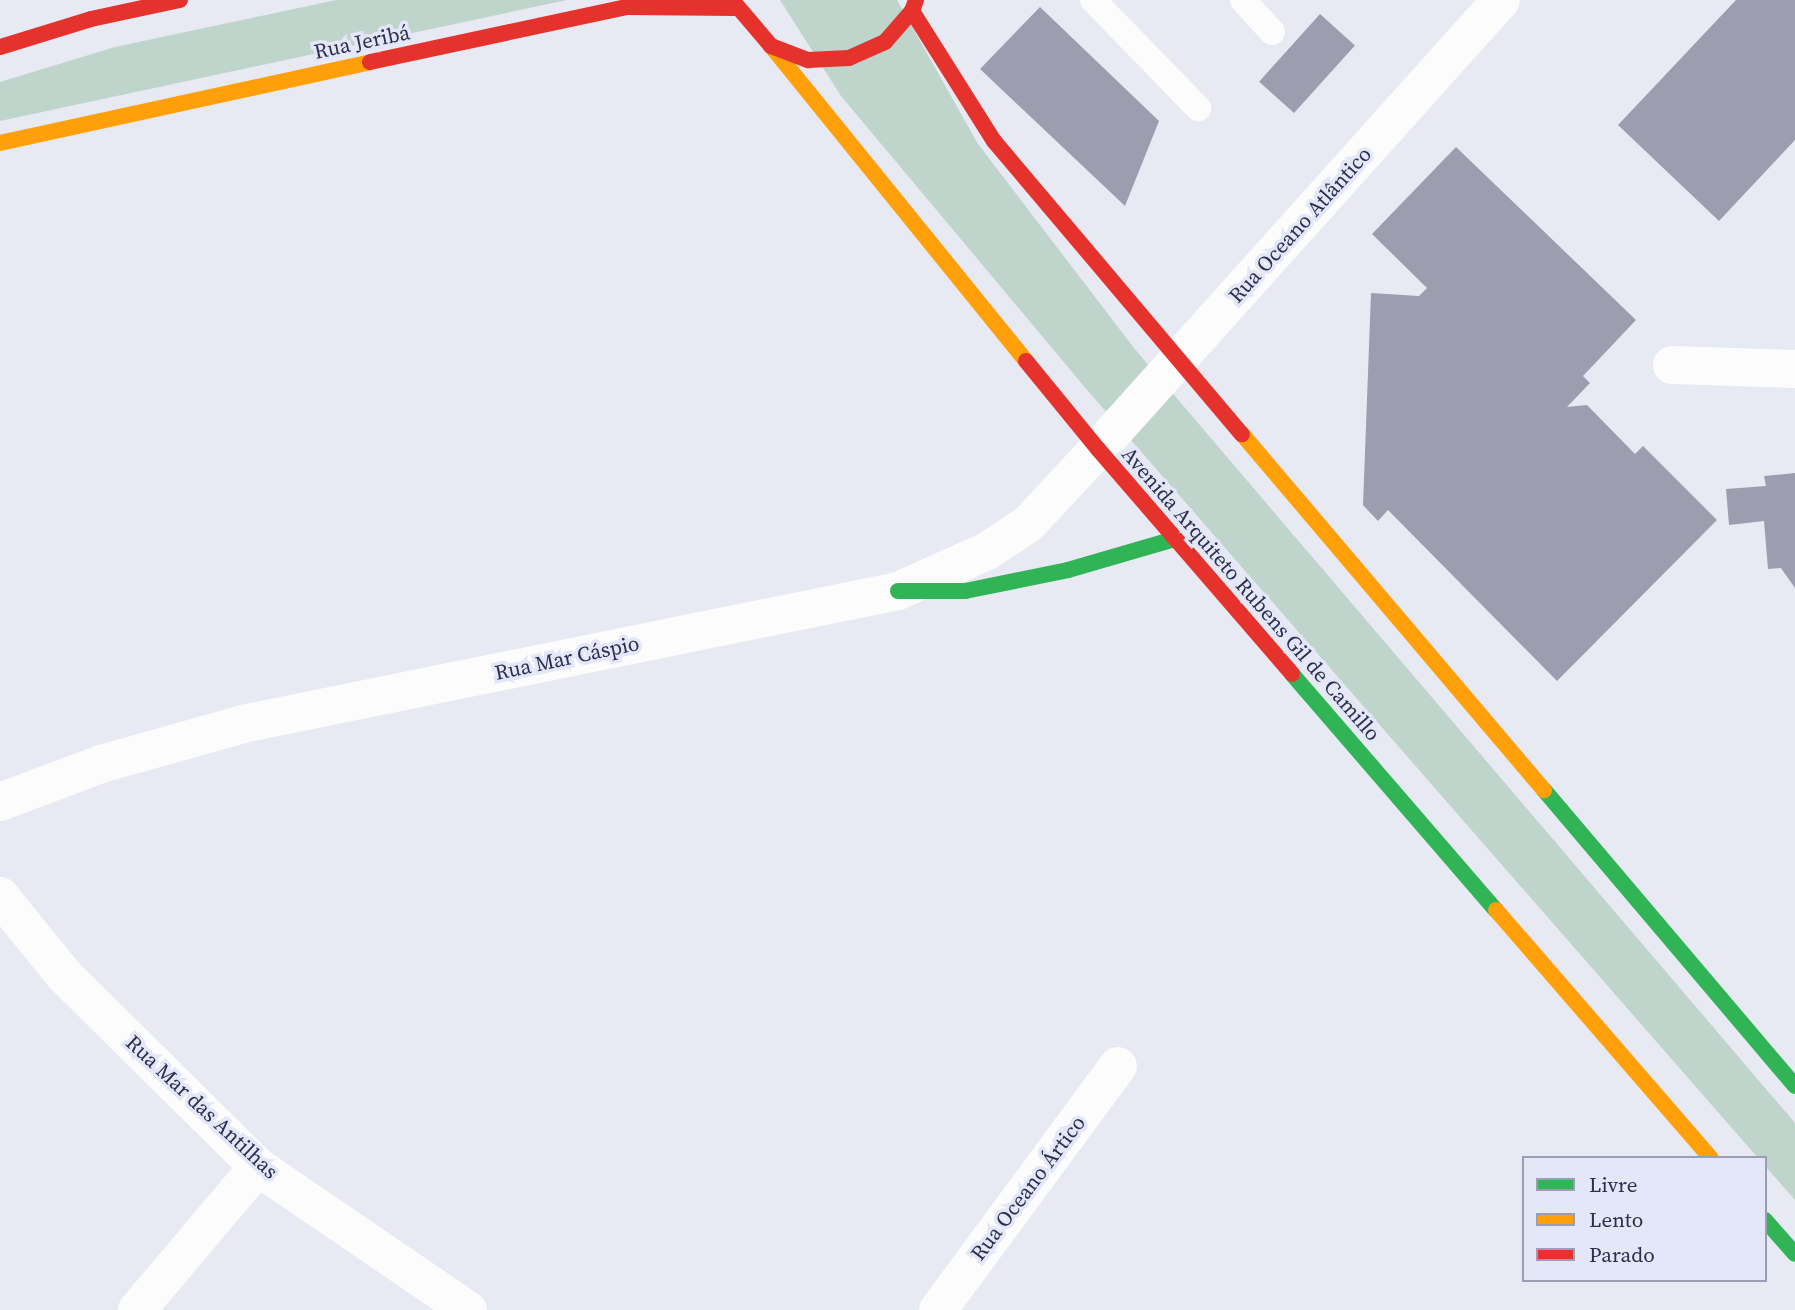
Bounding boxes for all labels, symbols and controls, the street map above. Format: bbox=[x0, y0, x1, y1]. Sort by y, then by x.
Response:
street label: Rua Jeribá bbox=[312, 20, 412, 64]
street label: Rua Oceano Atlântico bbox=[1223, 142, 1377, 308]
street label: Avenida Arquiteto Rubens Gil de Camillo bbox=[1117, 442, 1385, 746]
street label: Rua Mar Cáspio bbox=[492, 630, 642, 686]
street label: Rua Mar das Antilhas bbox=[121, 1030, 283, 1184]
street label: Rua Oceano Ártico bbox=[965, 1111, 1091, 1265]
legend bbox=[1522, 1156, 1767, 1282]
text: Livre bbox=[1589, 1170, 1637, 1199]
text: Lento bbox=[1589, 1205, 1643, 1234]
text: Parado bbox=[1589, 1240, 1655, 1269]

